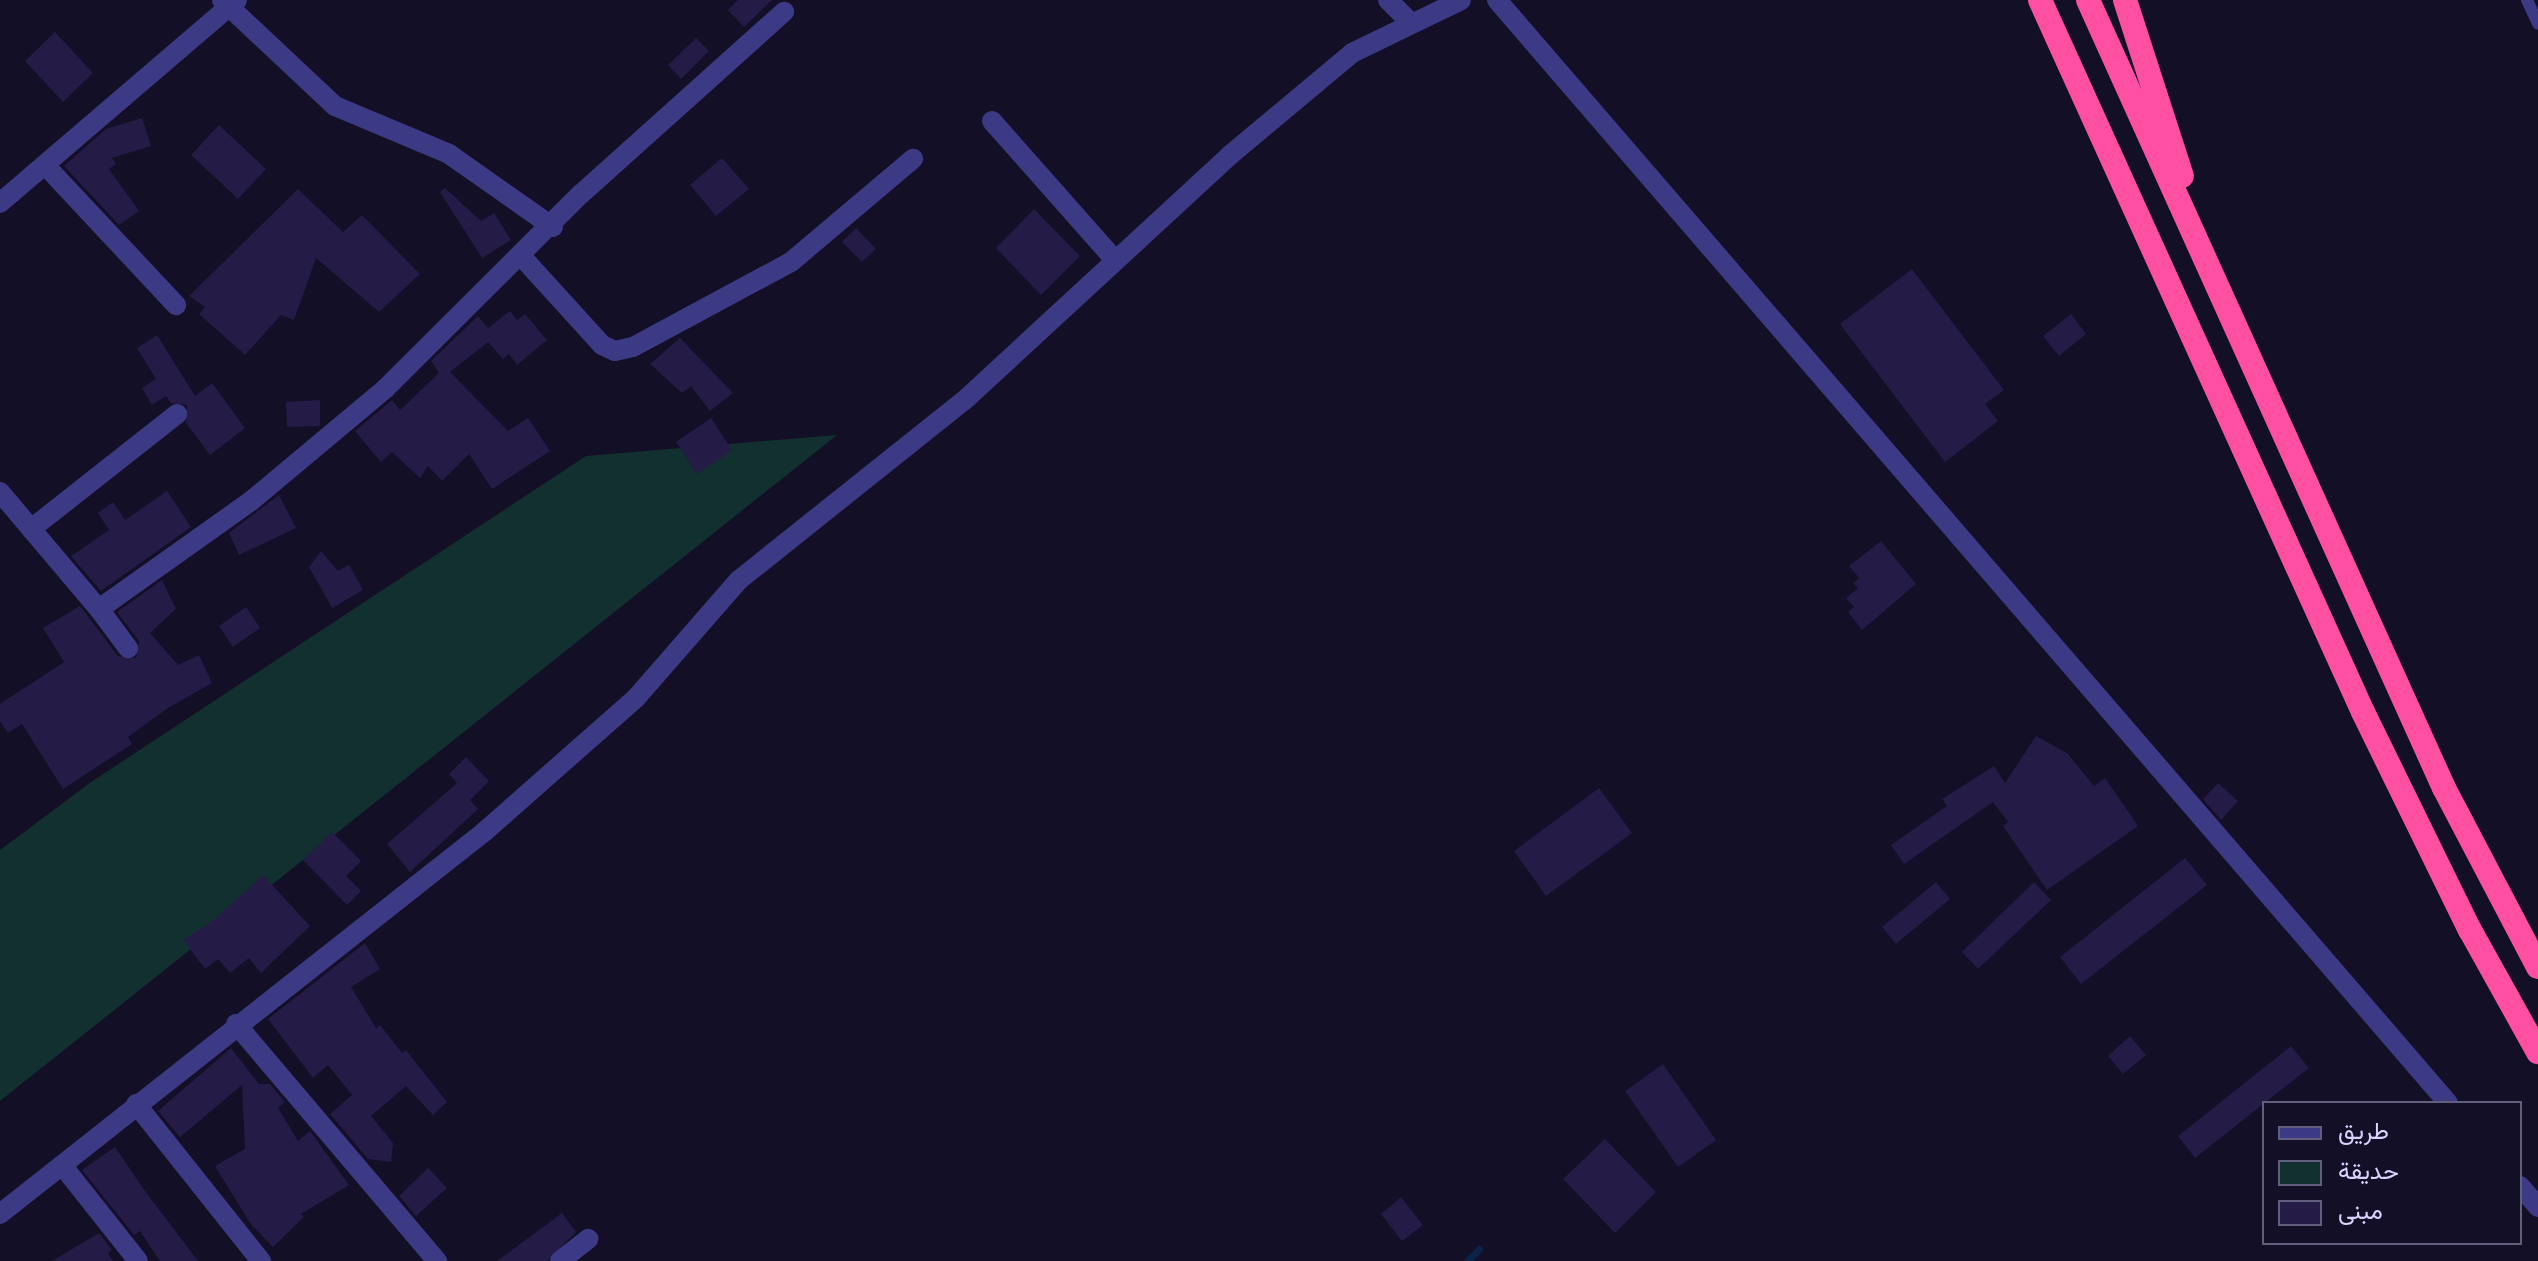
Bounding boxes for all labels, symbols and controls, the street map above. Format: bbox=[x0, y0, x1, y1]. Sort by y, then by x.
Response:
legend bbox=[2262, 1101, 2522, 1245]
text: طريق bbox=[2338, 1117, 2389, 1144]
text: حديقة bbox=[2338, 1157, 2399, 1184]
text: مبنى bbox=[2338, 1197, 2383, 1224]

